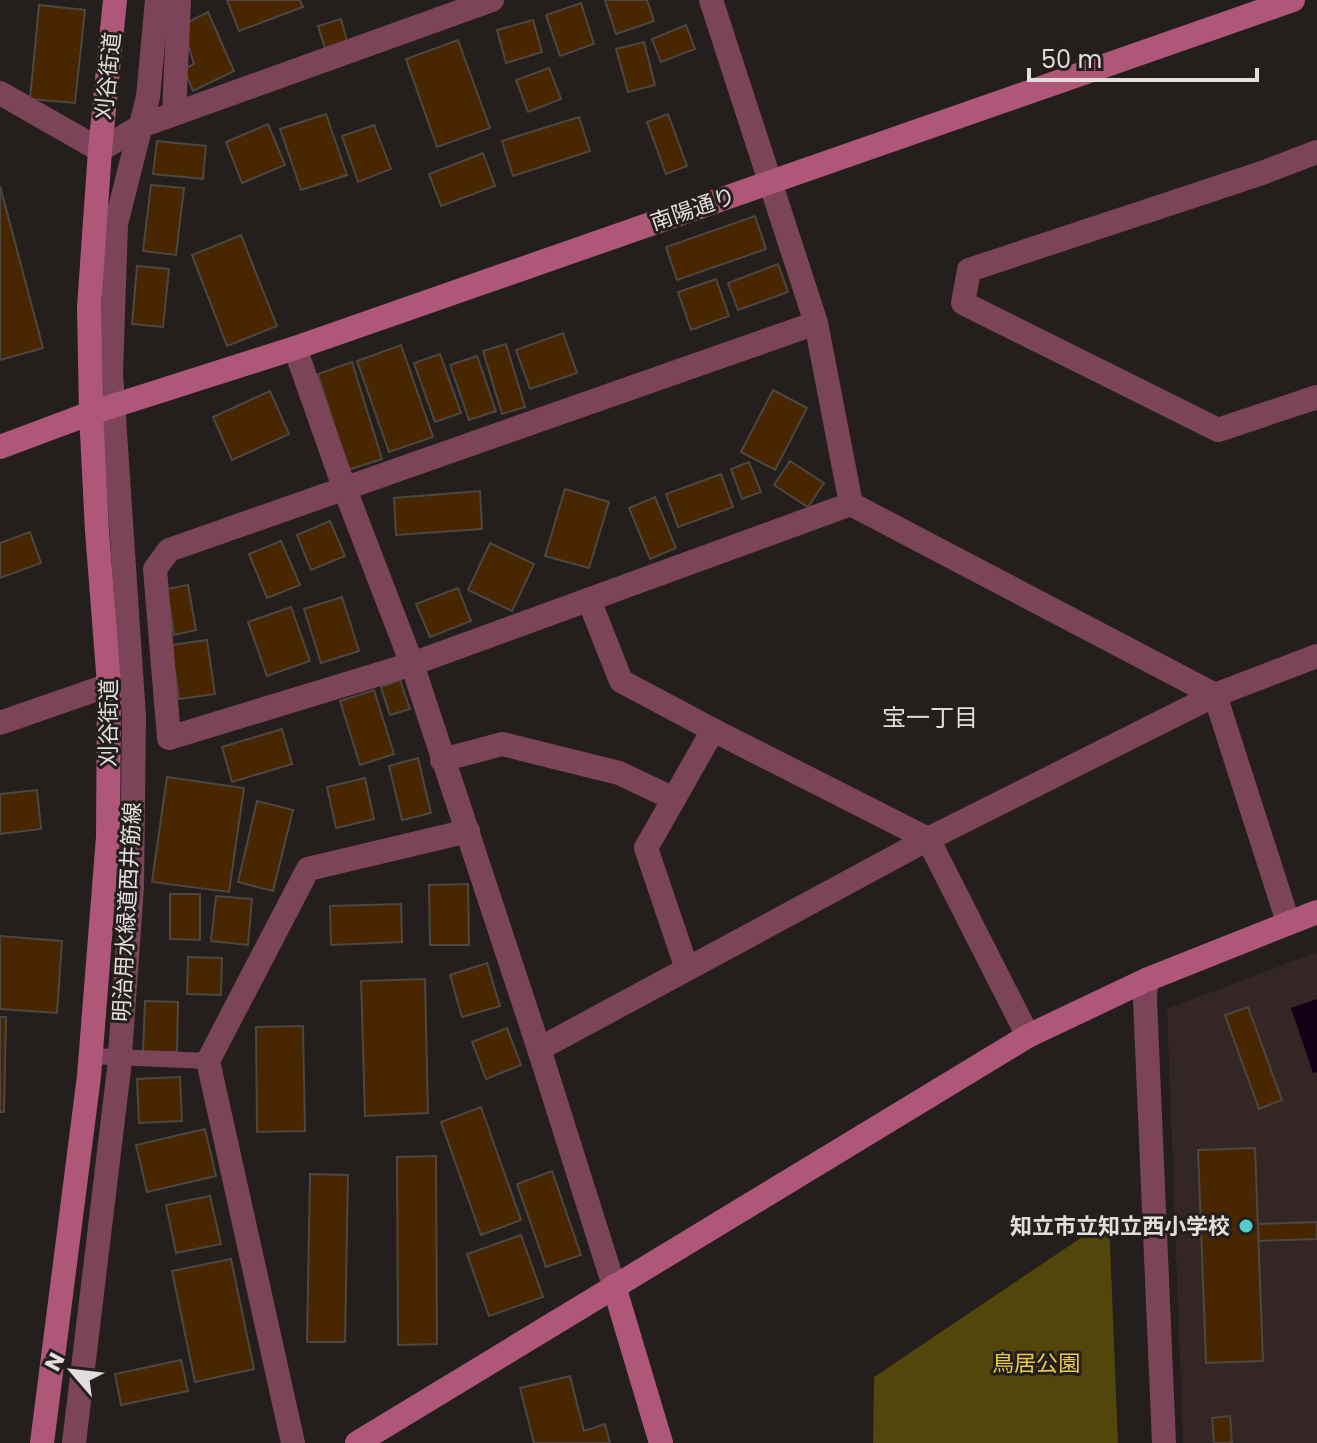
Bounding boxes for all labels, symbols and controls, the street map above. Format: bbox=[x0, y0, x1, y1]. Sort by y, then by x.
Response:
street label: 刈谷街道 bbox=[88, 31, 128, 121]
scale bar bbox=[1029, 32, 1257, 82]
text: 50 m bbox=[1041, 43, 1102, 76]
street label: 南陽通り bbox=[646, 180, 740, 238]
street label: 刈谷街道 bbox=[93, 679, 124, 767]
district label: 宝一丁目 bbox=[882, 701, 978, 734]
street label: 明治用水緑道西井筋線 bbox=[106, 801, 148, 1023]
place label: 知立市立知立西小学校 bbox=[1010, 1211, 1230, 1242]
marker: 知立市立知立西小学校 bbox=[1237, 1217, 1255, 1235]
north arrow bbox=[32, 1331, 112, 1411]
text: N bbox=[37, 1347, 72, 1376]
park label: 鳥居公園 bbox=[992, 1348, 1080, 1379]

